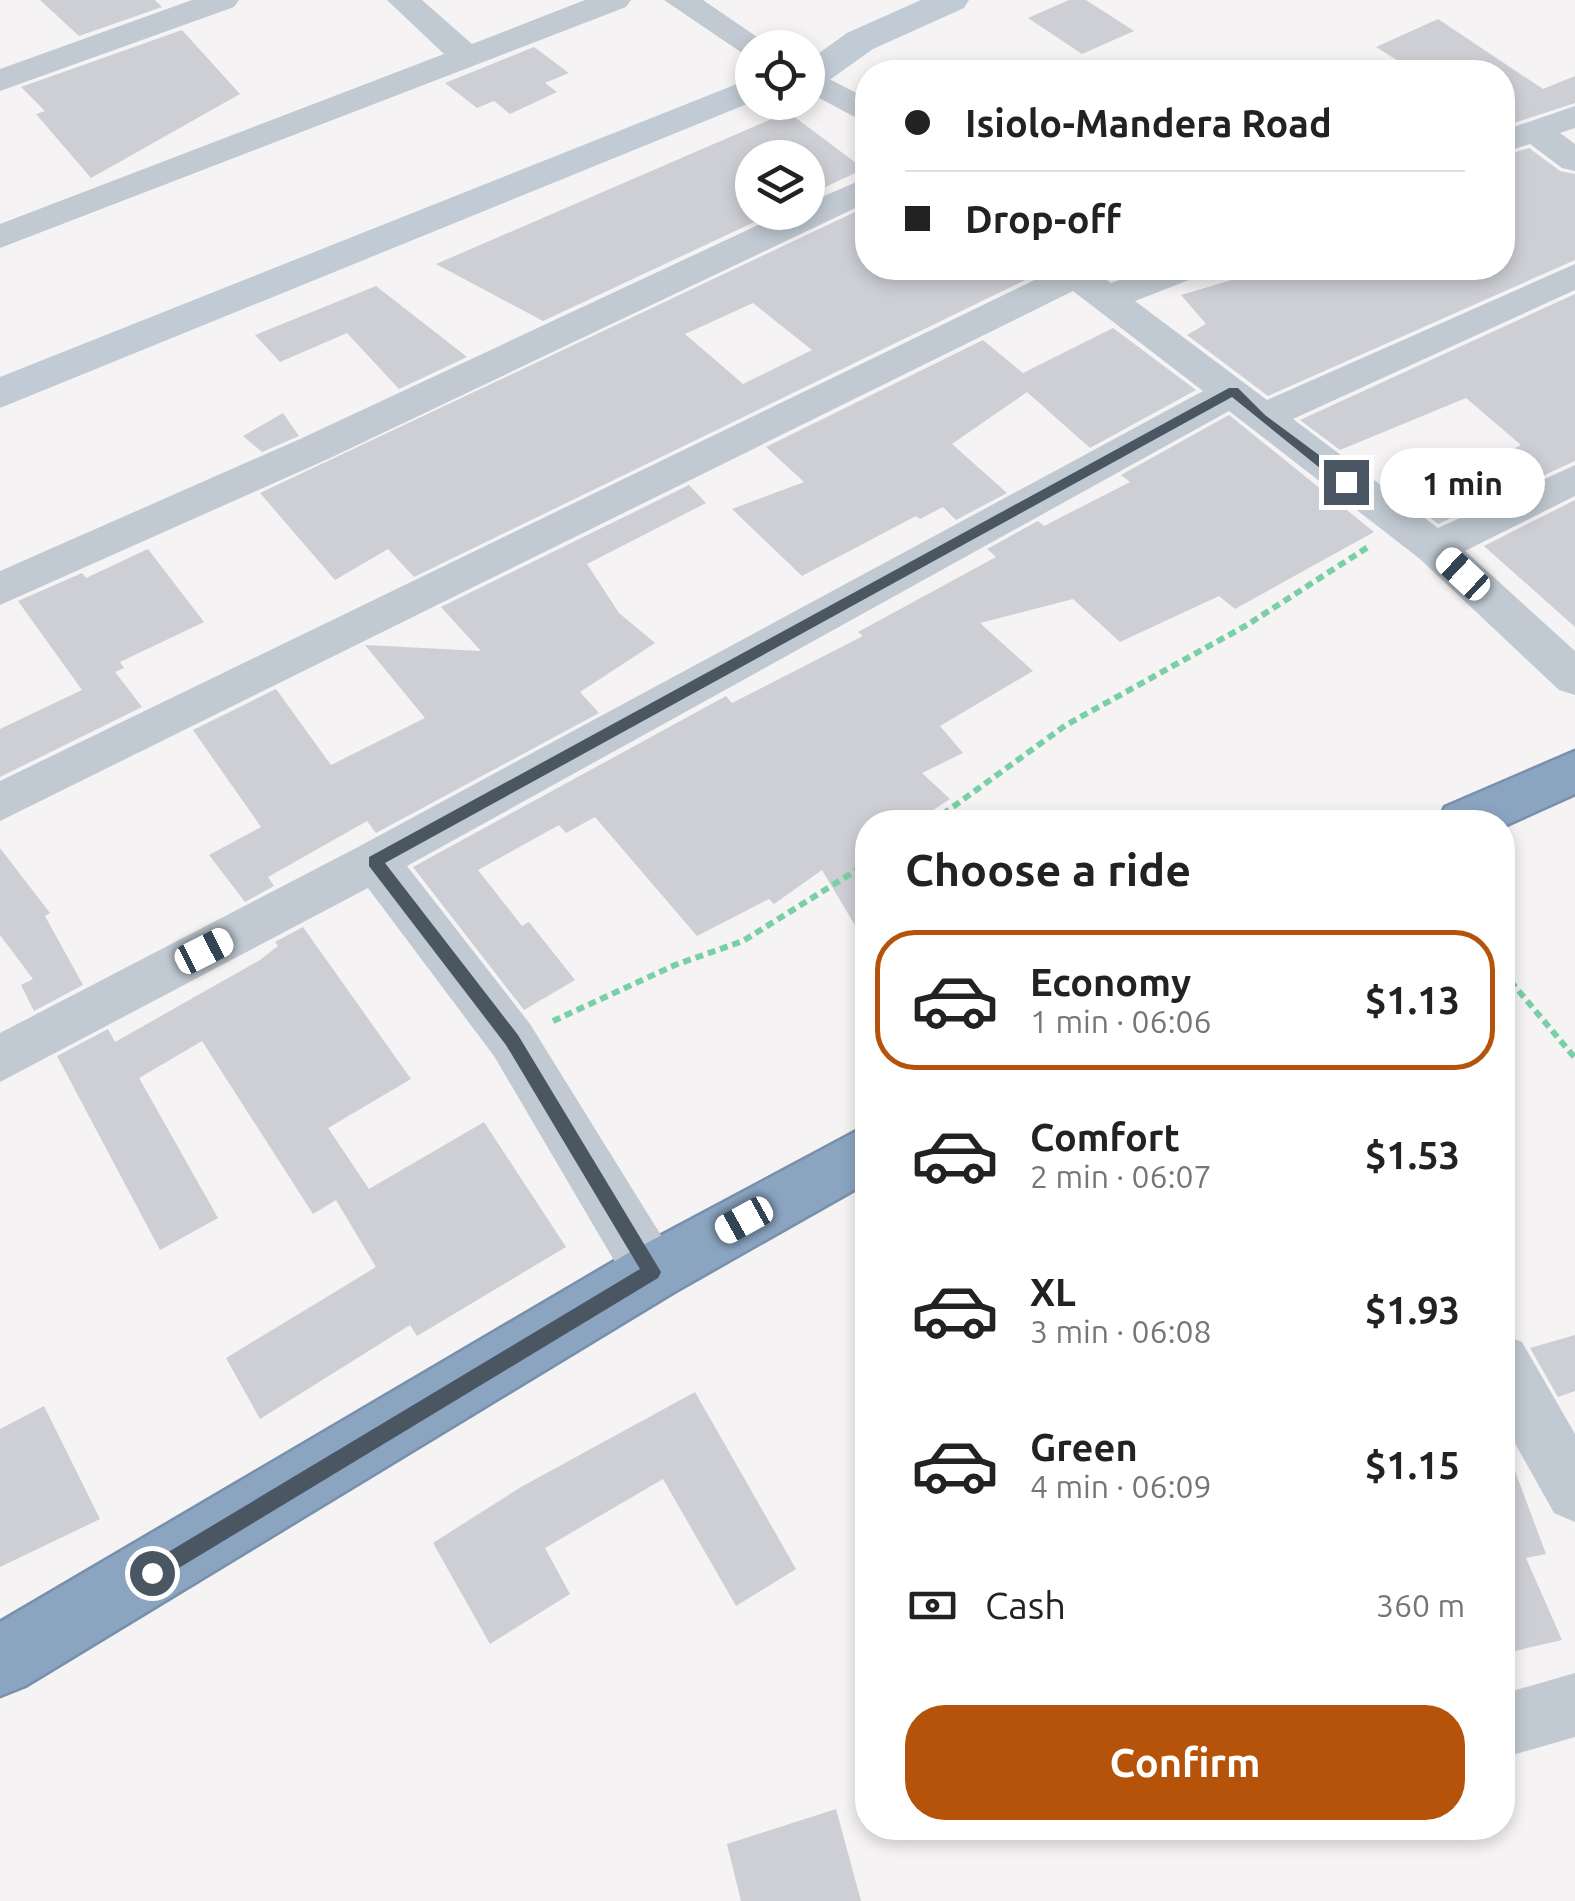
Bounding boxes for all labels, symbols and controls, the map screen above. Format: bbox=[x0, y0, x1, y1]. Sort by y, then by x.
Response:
map controls bbox=[735, 30, 825, 230]
button: locate bbox=[735, 30, 825, 120]
text: Isiolo-Mandera Road bbox=[965, 102, 1332, 144]
button: layers bbox=[735, 140, 825, 230]
text: Drop-off bbox=[965, 198, 1121, 240]
callout: 1 min bbox=[1381, 447, 1546, 517]
route end bbox=[1324, 460, 1369, 505]
text: 1 min bbox=[1422, 465, 1503, 501]
car bbox=[1431, 543, 1495, 605]
text: Choose a ride bbox=[905, 844, 1191, 895]
car bbox=[170, 924, 238, 978]
icon: car bbox=[910, 955, 1000, 1045]
text: Economy bbox=[1030, 961, 1191, 1003]
text: $1.13 bbox=[1365, 979, 1460, 1021]
text: 1 min · 06:06 bbox=[1030, 1003, 1212, 1039]
icon: car bbox=[910, 1110, 1000, 1200]
text: Comfort bbox=[1030, 1116, 1180, 1158]
text: $1.53 bbox=[1365, 1134, 1460, 1176]
text: 2 min · 06:07 bbox=[1030, 1158, 1212, 1194]
car bbox=[710, 1192, 778, 1248]
icon: car bbox=[910, 1265, 1000, 1355]
text: XL bbox=[1030, 1271, 1076, 1313]
text: $1.93 bbox=[1365, 1289, 1460, 1331]
text: 3 min · 06:08 bbox=[1030, 1313, 1212, 1349]
icon: car bbox=[910, 1420, 1000, 1510]
text: Green bbox=[1030, 1426, 1138, 1468]
text: $1.15 bbox=[1365, 1444, 1460, 1486]
text: 4 min · 06:09 bbox=[1030, 1468, 1212, 1504]
route start bbox=[130, 1551, 175, 1596]
icon: cash bbox=[905, 1578, 960, 1633]
text: Cash bbox=[985, 1584, 1066, 1626]
text: 360 m bbox=[1376, 1587, 1465, 1623]
button: Confirm bbox=[905, 1705, 1465, 1820]

